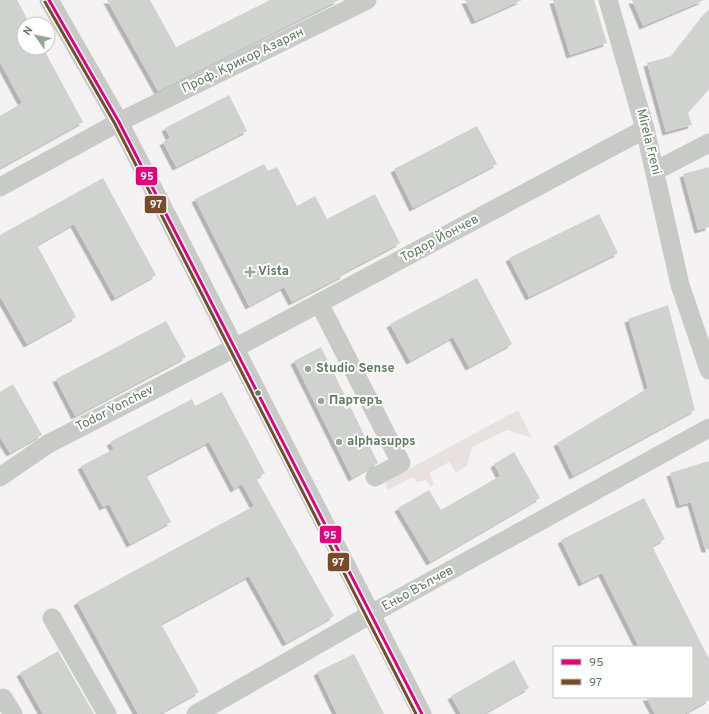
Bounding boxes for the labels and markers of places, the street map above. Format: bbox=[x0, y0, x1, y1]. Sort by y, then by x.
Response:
place label: Vista bbox=[258, 264, 289, 280]
marker: Vista bbox=[245, 267, 255, 277]
place label: Studio Sense bbox=[316, 361, 395, 377]
marker: Studio Sense bbox=[303, 364, 313, 374]
unlabelled marker bbox=[253, 388, 263, 398]
place label: Партеръ bbox=[329, 393, 383, 409]
marker: Партеръ bbox=[316, 396, 326, 406]
place label: alphasupps bbox=[347, 434, 416, 450]
marker: alphasupps bbox=[334, 437, 344, 447]

